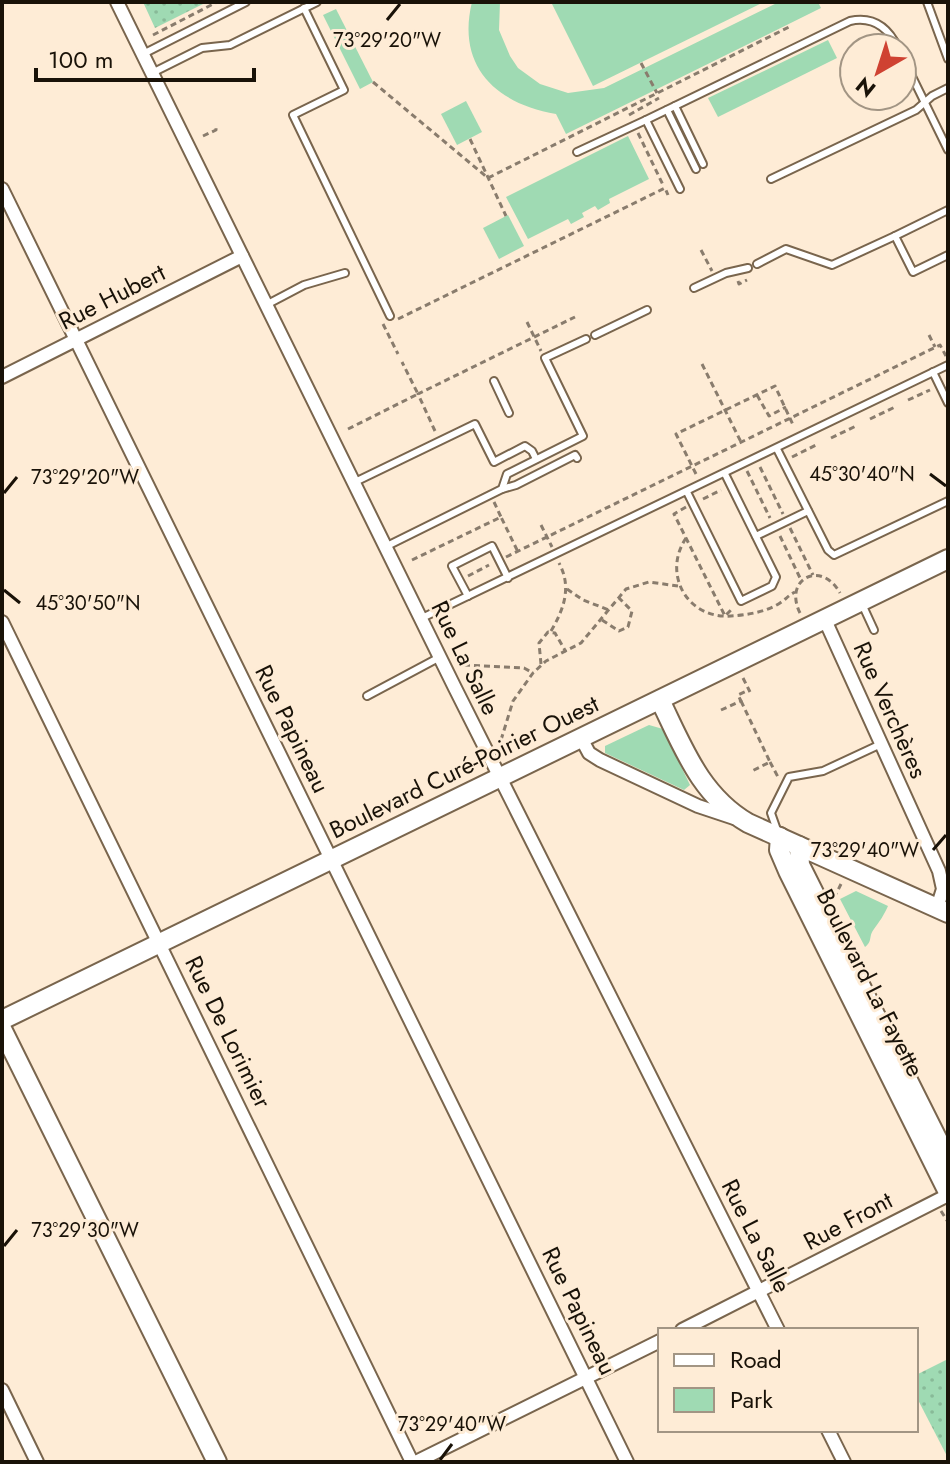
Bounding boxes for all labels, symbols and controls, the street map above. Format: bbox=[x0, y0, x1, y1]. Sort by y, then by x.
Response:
text: 73°29'20"W bbox=[333, 26, 441, 55]
scale bar bbox=[36, 32, 254, 82]
north arrow bbox=[838, 32, 918, 112]
text: 100 m bbox=[48, 42, 114, 77]
text: N bbox=[849, 70, 882, 105]
street label: Rue Hubert bbox=[52, 255, 171, 338]
text: 45°30'40"N bbox=[809, 460, 915, 489]
text: 73°29'20"W bbox=[31, 463, 139, 492]
text: 45°30'50"N bbox=[35, 589, 141, 618]
street label: Rue La Salle bbox=[423, 595, 508, 721]
street label: Rue Verchères bbox=[845, 636, 936, 784]
street label: Rue Papineau bbox=[246, 659, 339, 799]
street label: Boulevard Curé-Poirier Ouest bbox=[323, 686, 604, 847]
text: 73°29'40"W bbox=[811, 836, 919, 865]
street label: Boulevard La Fayette bbox=[808, 883, 933, 1083]
street label: Rue De Lorimier bbox=[176, 950, 281, 1114]
street label: Rue La Salle bbox=[713, 1173, 800, 1299]
street label: Rue Front bbox=[797, 1182, 899, 1259]
text: 73°29'30"W bbox=[31, 1216, 139, 1245]
street label: Rue Papineau bbox=[533, 1241, 626, 1381]
legend bbox=[658, 1328, 918, 1432]
text: Road bbox=[730, 1342, 782, 1377]
text: Park bbox=[730, 1382, 773, 1417]
text: 73°29'40"W bbox=[398, 1410, 506, 1439]

